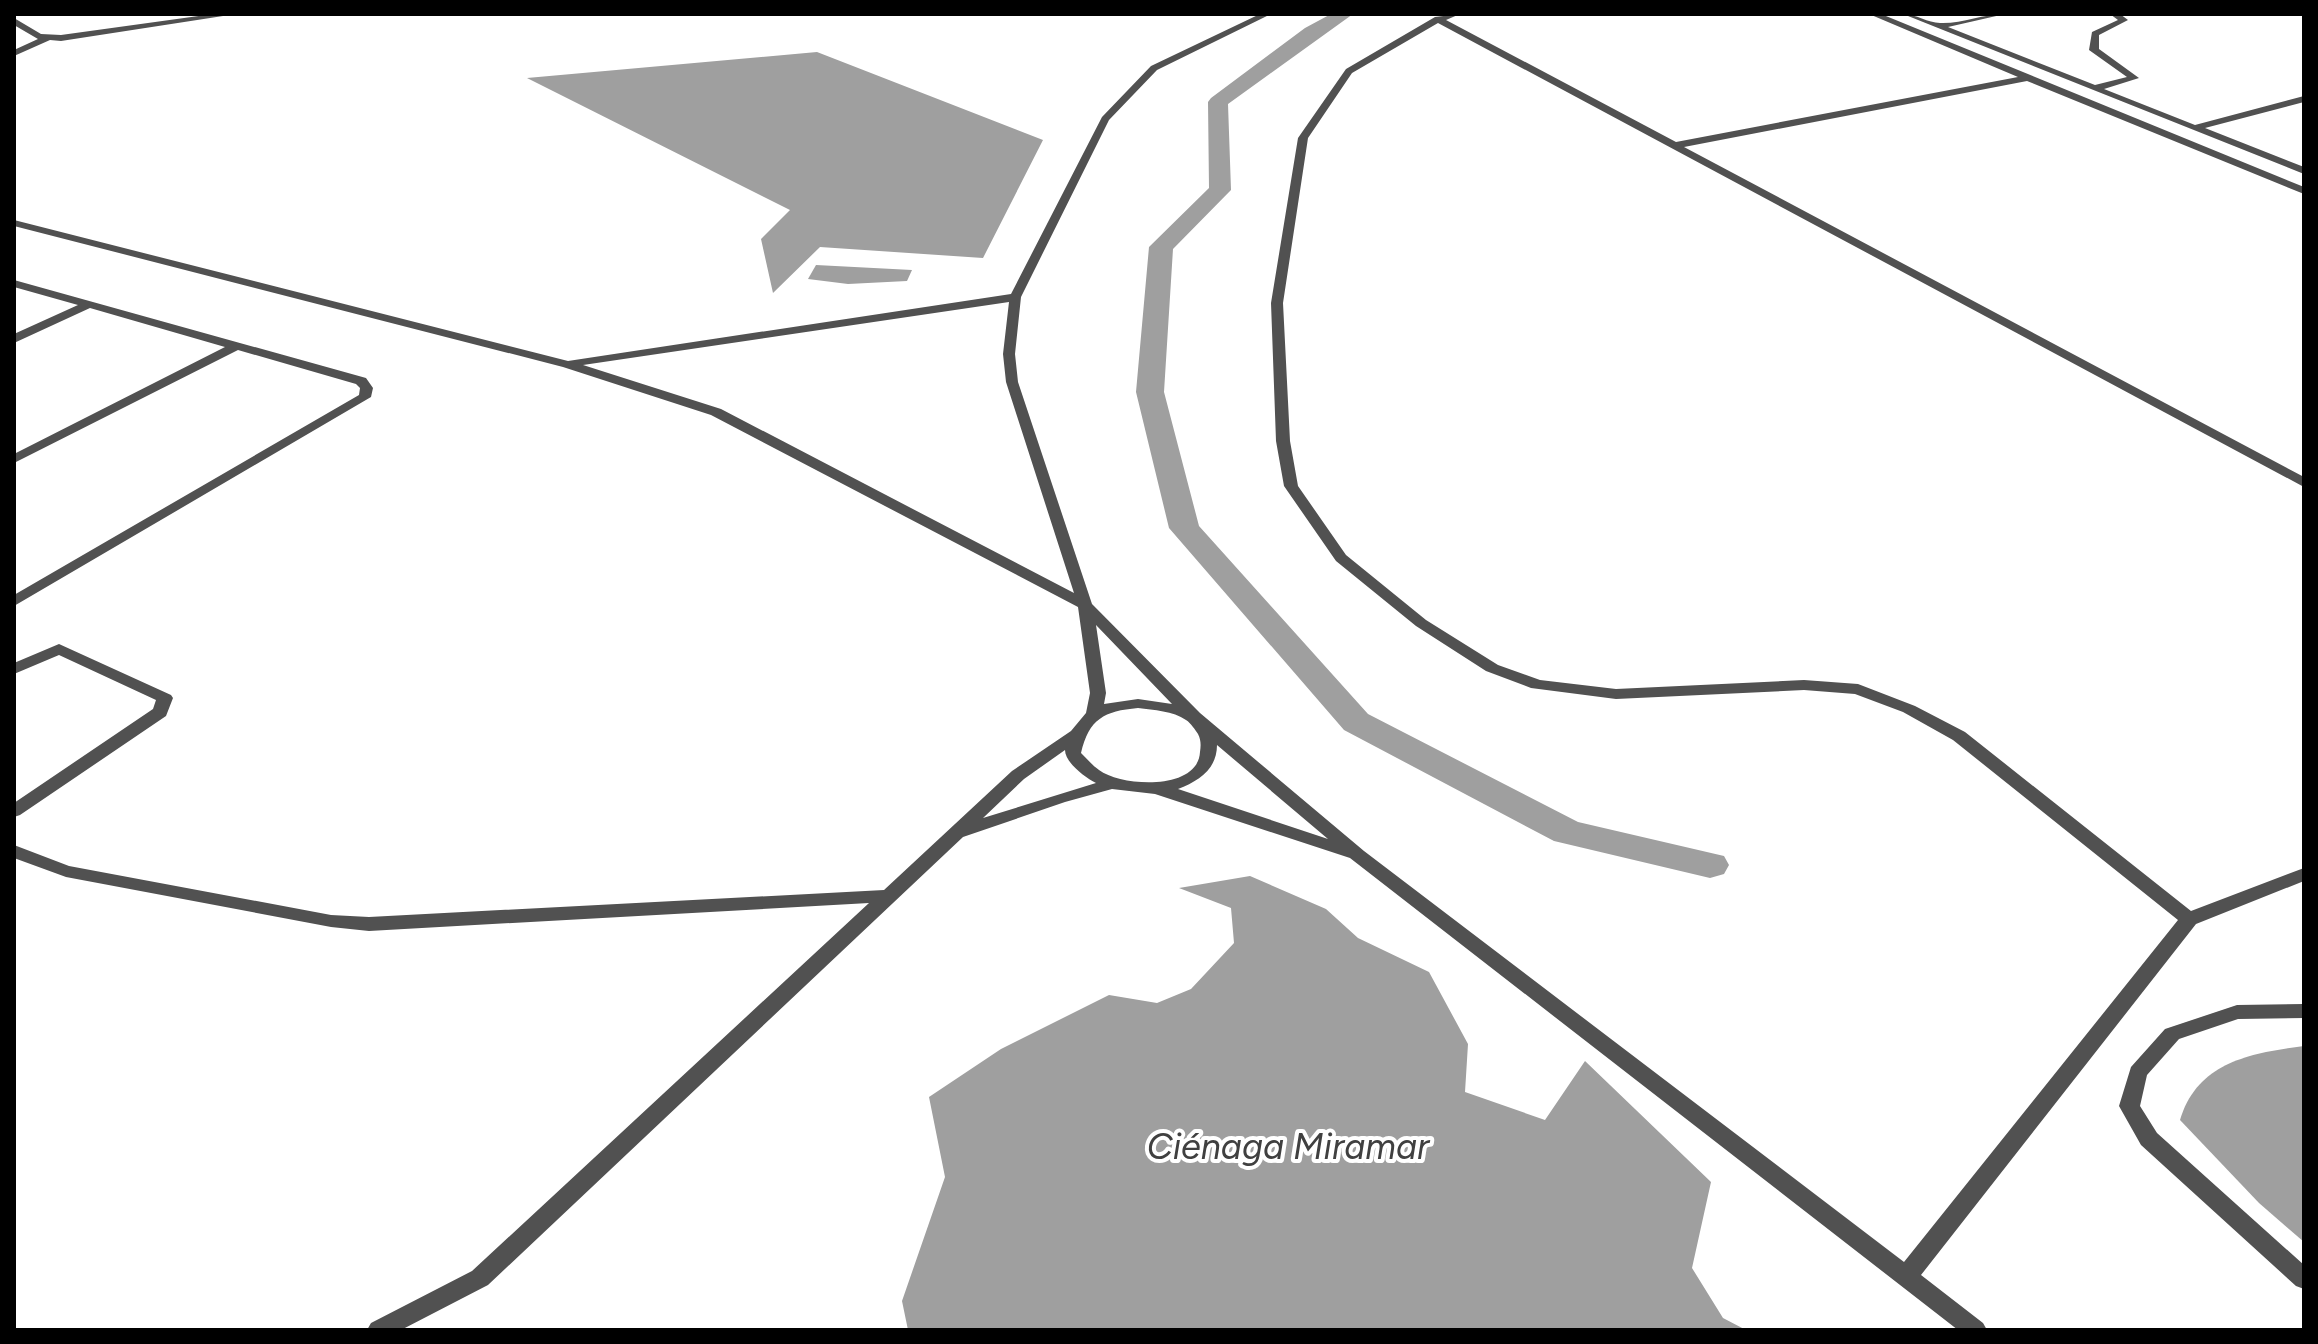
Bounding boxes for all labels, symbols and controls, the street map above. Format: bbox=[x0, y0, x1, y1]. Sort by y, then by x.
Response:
water label: Ciénaga Miramar bbox=[1147, 1125, 1431, 1168]

